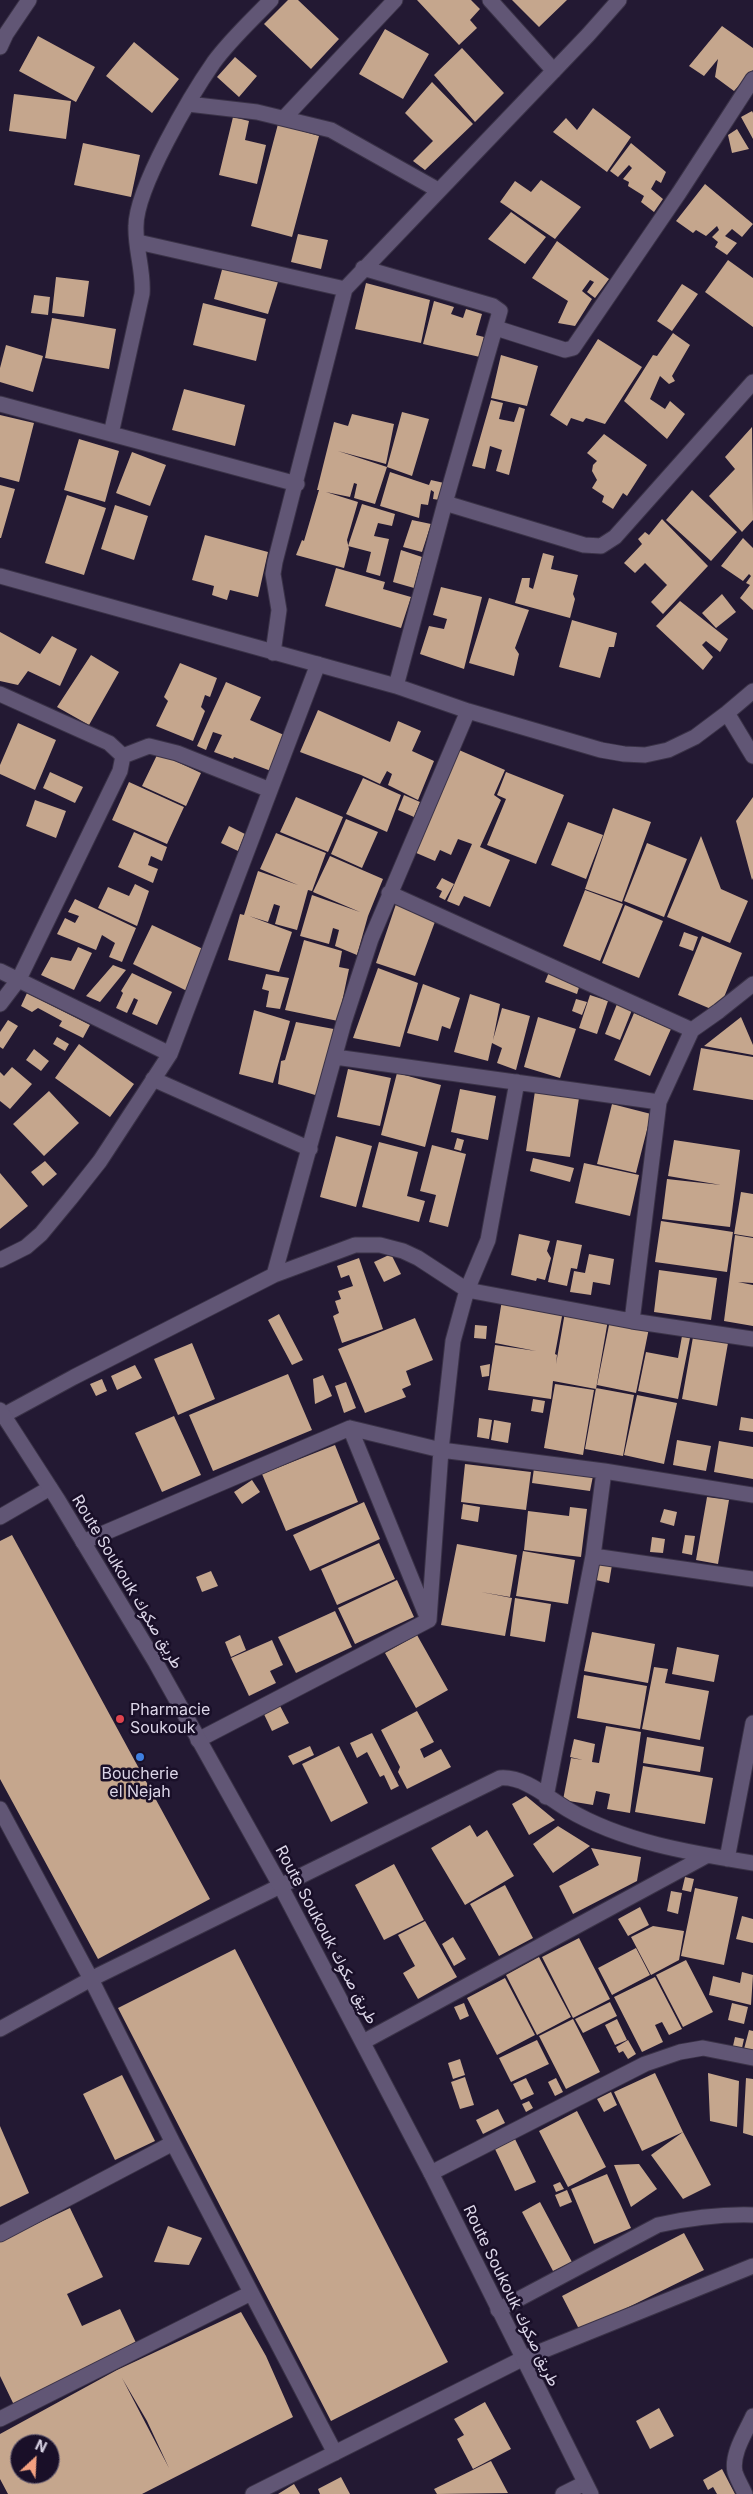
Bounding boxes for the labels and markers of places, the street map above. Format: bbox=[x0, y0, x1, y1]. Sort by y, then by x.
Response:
place label: Pharmacie Soukouk bbox=[130, 1700, 210, 1738]
marker: Pharmacie Soukouk bbox=[114, 1713, 126, 1725]
marker: Boucherie el Nejah bbox=[134, 1751, 146, 1763]
place label: Boucherie el Nejah bbox=[102, 1764, 178, 1802]

